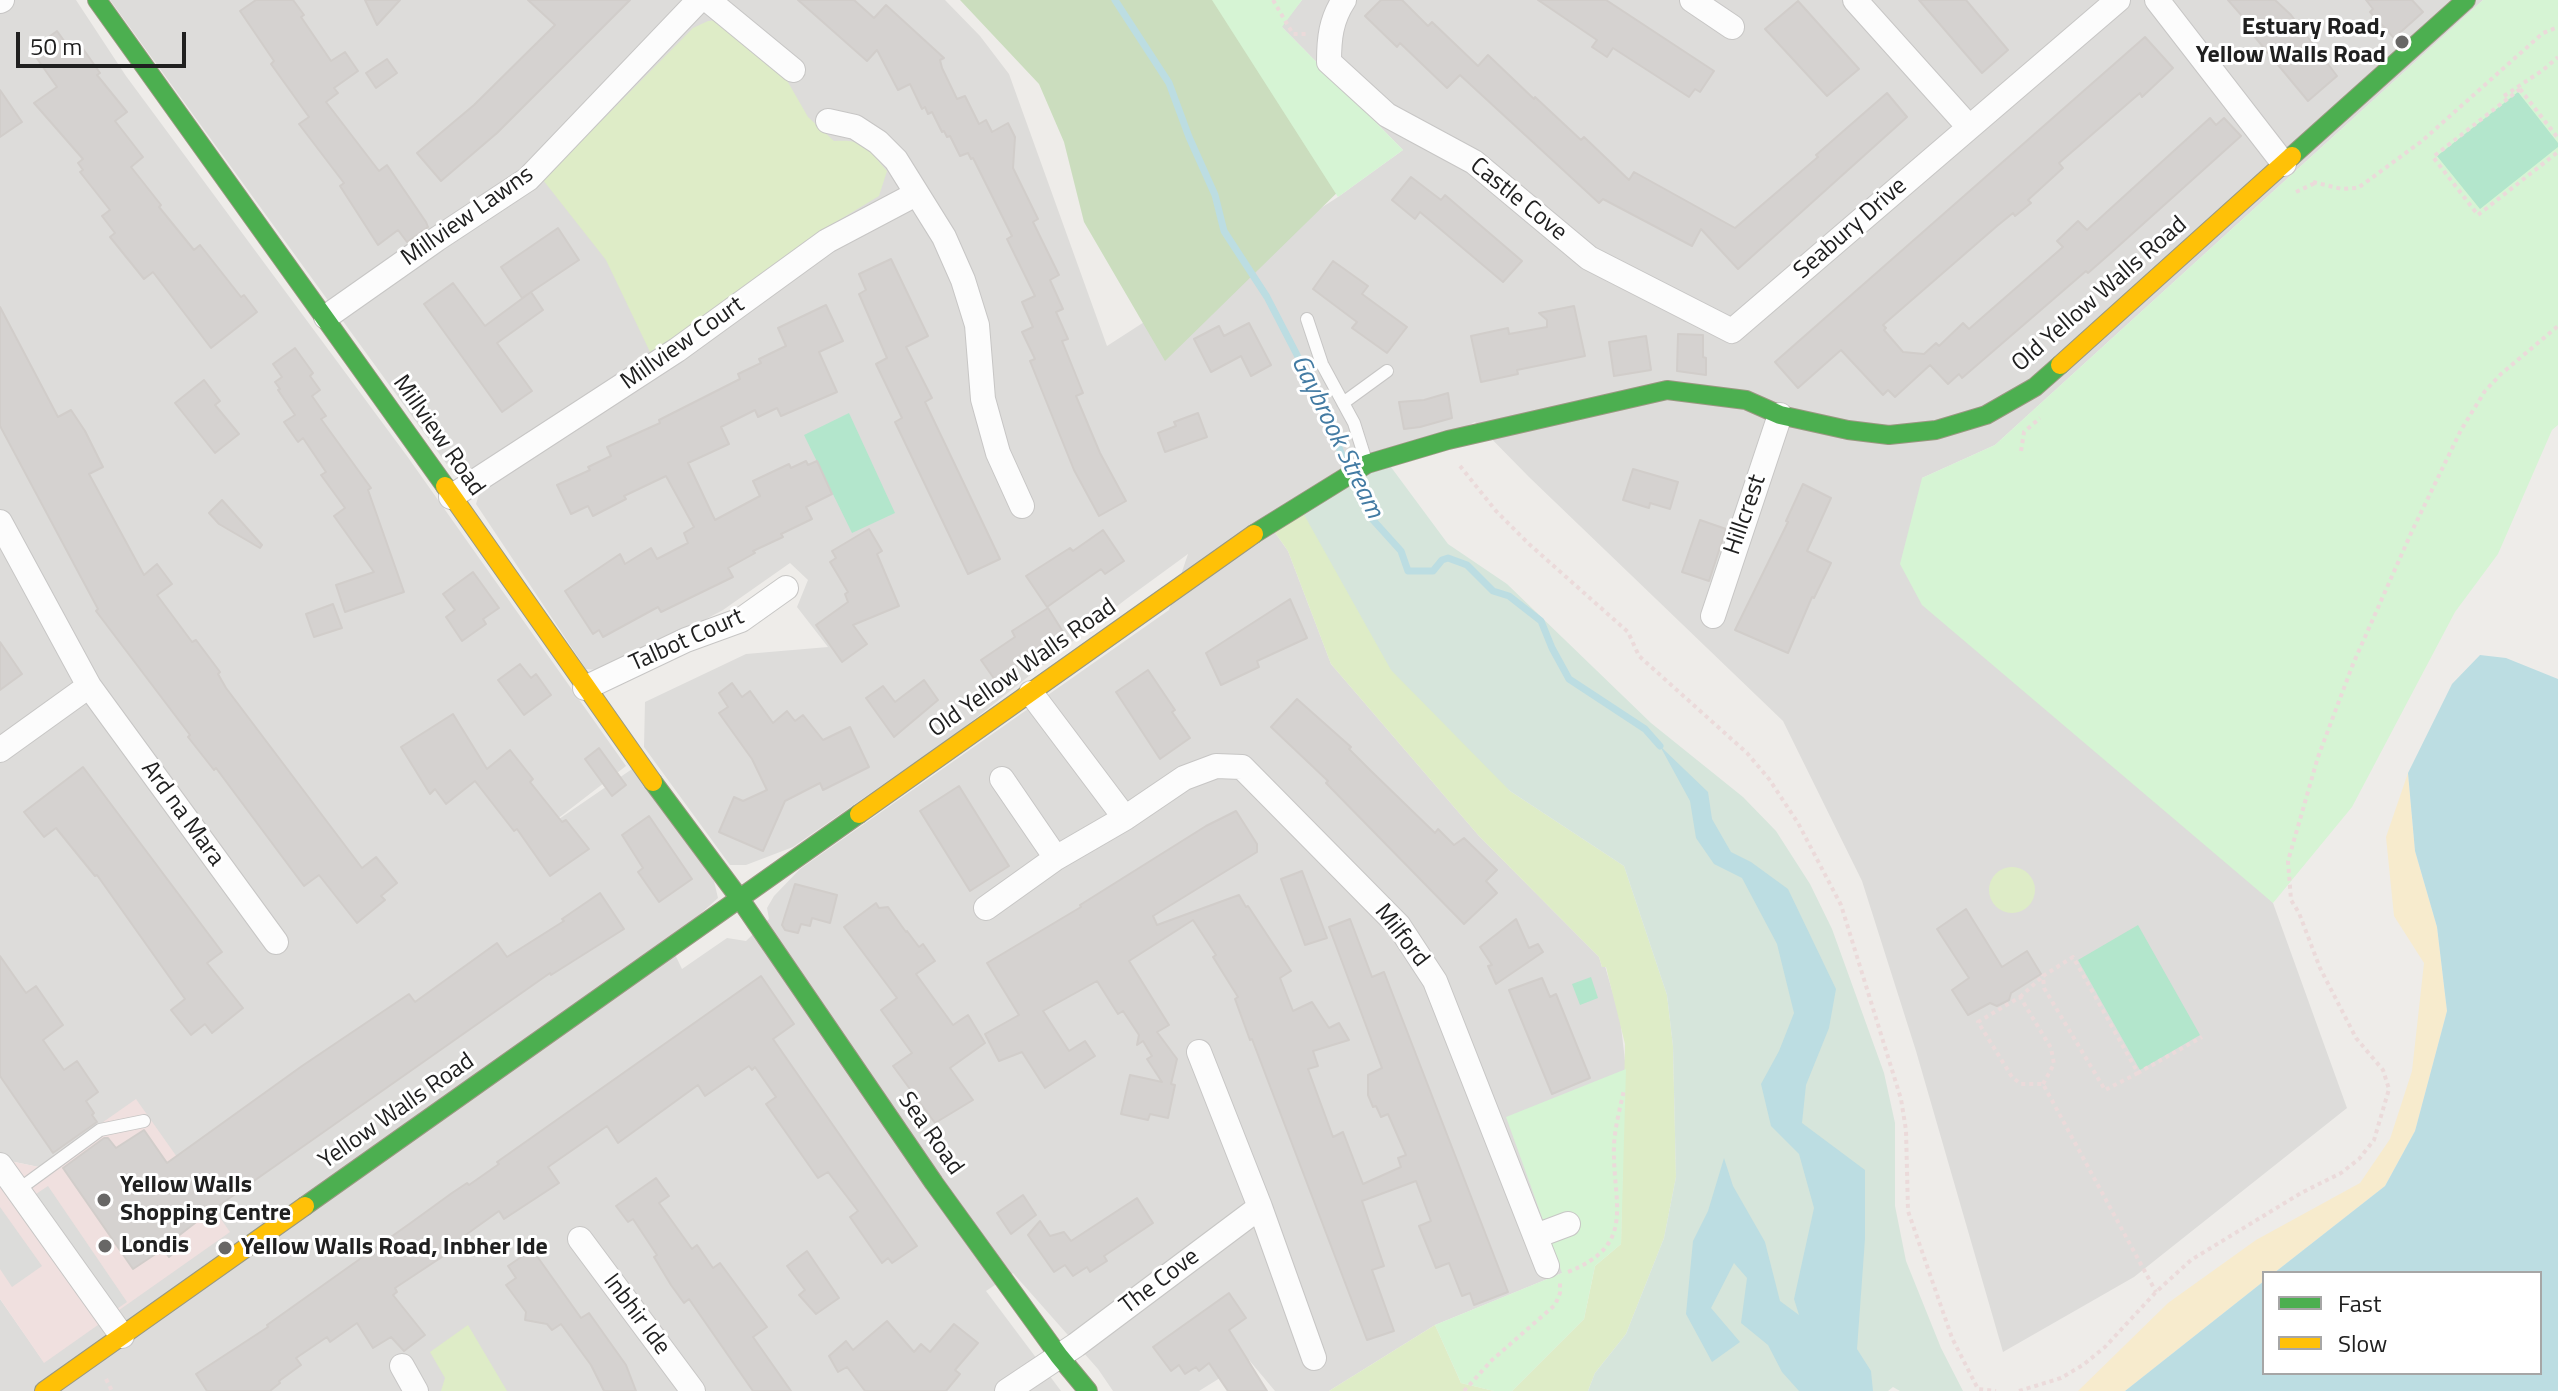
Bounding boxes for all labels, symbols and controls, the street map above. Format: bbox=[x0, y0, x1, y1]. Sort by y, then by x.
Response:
place label: Estuary Road, Yellow Walls Road bbox=[2196, 14, 2386, 70]
scale bar bbox=[20, 16, 190, 66]
text: 50 m bbox=[30, 28, 82, 64]
marker: Estuary Road, Yellow Walls Road bbox=[2393, 33, 2411, 51]
street label: Castle Cove bbox=[1464, 152, 1572, 248]
street label: Millview Lawns bbox=[396, 161, 540, 273]
street label: Seabury Drive bbox=[1789, 172, 1913, 286]
street label: Old Yellow Walls Road bbox=[2007, 211, 2193, 379]
street label: Millview Court bbox=[616, 291, 750, 397]
water label: Gaybrook Stream bbox=[1283, 350, 1389, 524]
street label: Millview Road bbox=[386, 370, 490, 502]
street label: Hillcrest bbox=[1719, 471, 1773, 559]
street label: Old Yellow Walls Road bbox=[924, 593, 1122, 745]
street label: Talbot Court bbox=[625, 603, 749, 679]
street label: Ard na Mara bbox=[134, 756, 230, 872]
street label: Milford bbox=[1367, 899, 1435, 973]
street label: Yellow Walls Road bbox=[314, 1048, 480, 1176]
street label: Sea Road bbox=[891, 1087, 969, 1181]
place label: Yellow Walls Shopping Centre bbox=[120, 1172, 291, 1228]
marker: Yellow Walls Shopping Centre bbox=[95, 1191, 113, 1209]
place label: Londis bbox=[121, 1232, 189, 1260]
place label: Yellow Walls Road, Inbher Ide bbox=[241, 1234, 548, 1262]
marker: Londis bbox=[96, 1237, 114, 1255]
marker: Yellow Walls Road, Inbher Ide bbox=[216, 1239, 234, 1257]
street label: The Cove bbox=[1115, 1243, 1205, 1321]
street label: Inbhir Ide bbox=[596, 1269, 676, 1361]
legend bbox=[2262, 1271, 2542, 1375]
text: Fast bbox=[2338, 1285, 2381, 1321]
text: Slow bbox=[2338, 1325, 2387, 1361]

